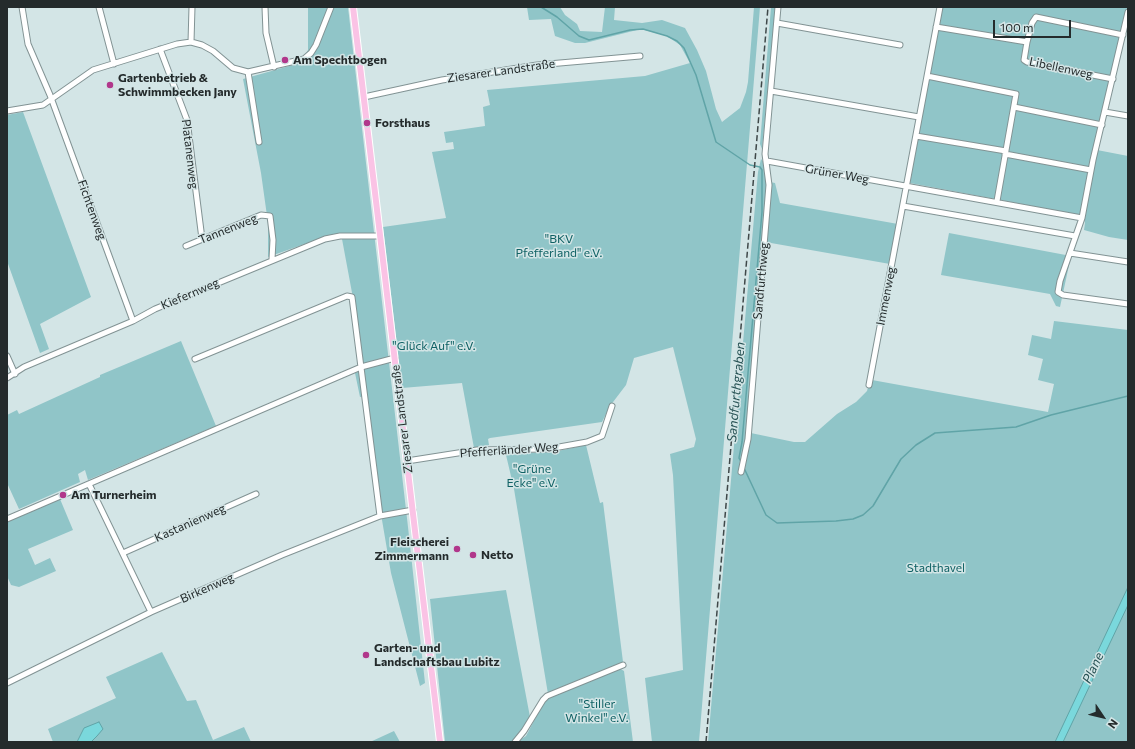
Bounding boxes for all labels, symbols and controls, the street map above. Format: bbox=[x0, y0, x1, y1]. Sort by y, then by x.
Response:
scale bar bbox=[995, 12, 1073, 38]
text: 100 m bbox=[1000, 20, 1034, 34]
place label: Am Spechtbogen bbox=[293, 53, 387, 67]
street label: Libellenweg bbox=[1028, 54, 1094, 82]
marker: Am Spechtbogen bbox=[280, 55, 290, 65]
street label: Ziesarer Landstraße bbox=[446, 56, 556, 86]
place label: Gartenbetrieb & Schwimmbecken Jany bbox=[118, 71, 237, 99]
marker: Gartenbetrieb & Schwimmbecken Jany bbox=[105, 80, 115, 90]
place label: Forsthaus bbox=[375, 116, 430, 130]
street label: Platanenweg bbox=[179, 118, 201, 190]
marker: Forsthaus bbox=[362, 118, 372, 128]
street label: Grüner Weg bbox=[804, 161, 870, 187]
street label: Fichtenweg bbox=[74, 178, 110, 242]
street label: Tannenweg bbox=[197, 211, 259, 247]
park label: "BKV Pfefferland" e.V. bbox=[516, 232, 602, 260]
street label: Sandfurthweg bbox=[750, 242, 772, 320]
street label: Immenweg bbox=[873, 265, 899, 327]
street label: Kiefernweg bbox=[159, 275, 221, 313]
park label: "Glück Auf" e.V. bbox=[392, 339, 476, 353]
water label: Sandfurthgraben bbox=[724, 341, 748, 443]
street label: Ziesarer Landstraße bbox=[388, 364, 416, 474]
street label: Pfefferländer Weg bbox=[459, 439, 559, 461]
park label: "Grüne Ecke" e.V. bbox=[506, 462, 558, 490]
place label: Am Turnerheim bbox=[71, 488, 156, 502]
marker: Am Turnerheim bbox=[58, 490, 68, 500]
street label: Kastanienweg bbox=[152, 501, 228, 545]
place label: Fleischerei Zimmermann bbox=[375, 535, 449, 563]
marker: Fleischerei Zimmermann bbox=[452, 544, 462, 554]
place label: Netto bbox=[481, 548, 514, 562]
marker: Netto bbox=[468, 550, 478, 560]
park label: Stadthavel bbox=[907, 561, 965, 575]
street label: Birkenweg bbox=[178, 570, 236, 606]
place label: Garten- und Landschaftsbau Lubitz bbox=[374, 641, 500, 669]
marker: Garten- und Landschaftsbau Lubitz bbox=[361, 650, 371, 660]
water label: Plane bbox=[1079, 650, 1107, 686]
park label: "Stiller Winkel" e.V. bbox=[565, 697, 629, 725]
north arrow bbox=[1083, 697, 1123, 737]
text: N bbox=[1106, 717, 1121, 731]

